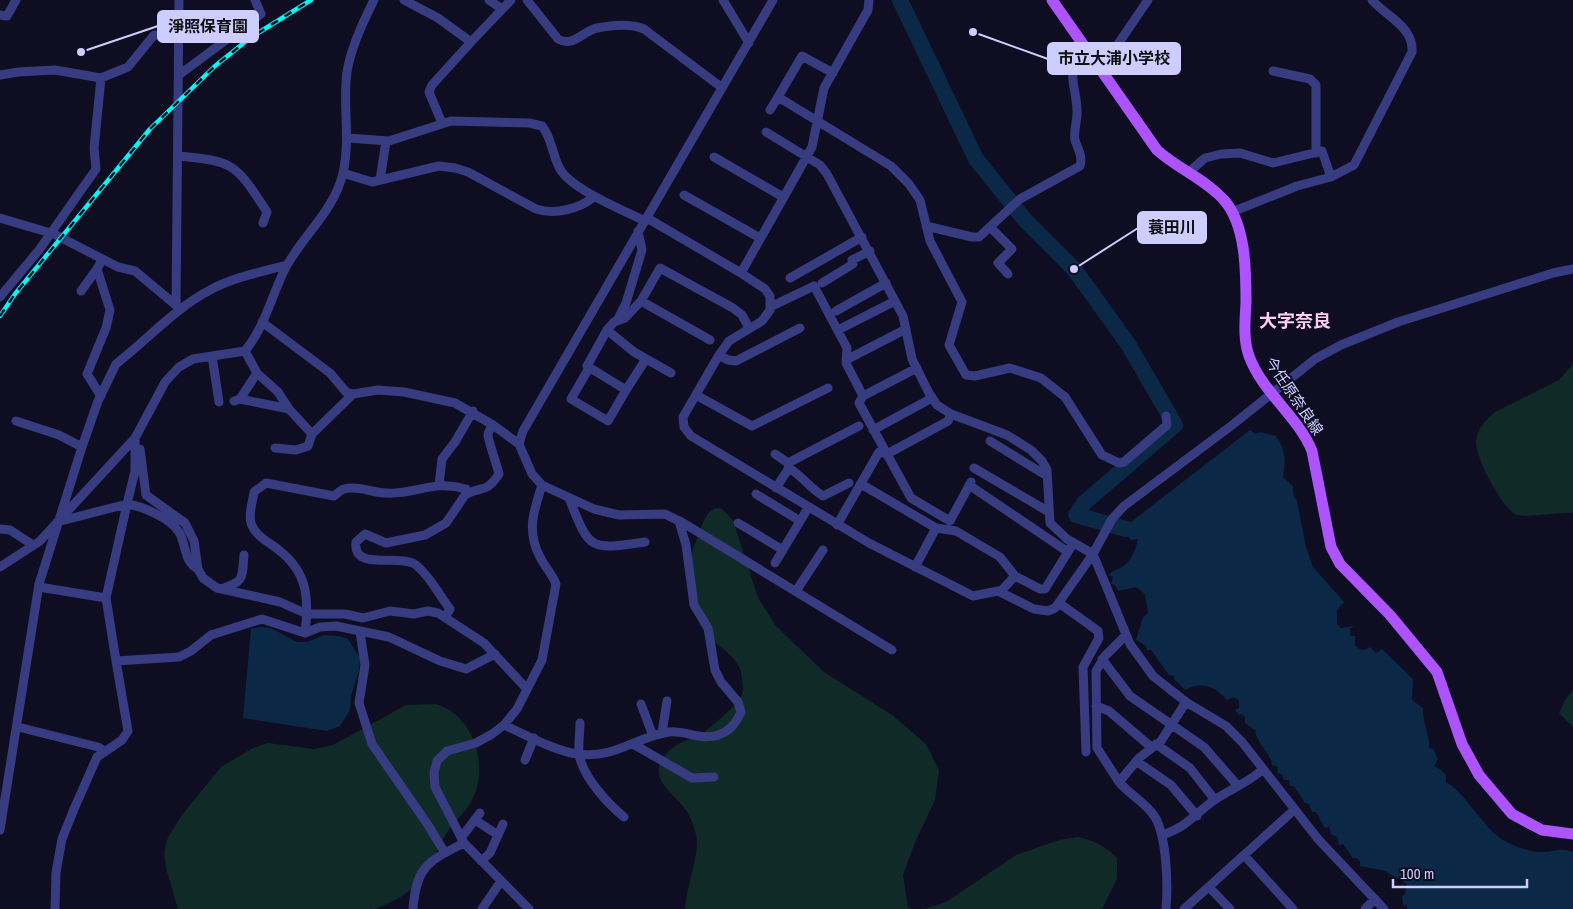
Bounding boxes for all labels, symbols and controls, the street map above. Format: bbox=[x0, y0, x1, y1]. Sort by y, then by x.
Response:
callout: 淨照保育園 bbox=[158, 11, 258, 42]
text: 淨照保育園 bbox=[168, 15, 248, 37]
callout: 市立大浦小学校 bbox=[1048, 43, 1180, 74]
text: 市立大浦小学校 bbox=[1058, 47, 1170, 69]
callout: 蓑田川 bbox=[1138, 212, 1206, 243]
text: 蓑田川 bbox=[1148, 216, 1196, 238]
district label: 大字奈良 bbox=[1259, 308, 1331, 333]
street label: 今任原奈良線 bbox=[1261, 353, 1328, 439]
scale bar bbox=[1393, 856, 1527, 888]
text: 100 m bbox=[1400, 863, 1434, 884]

